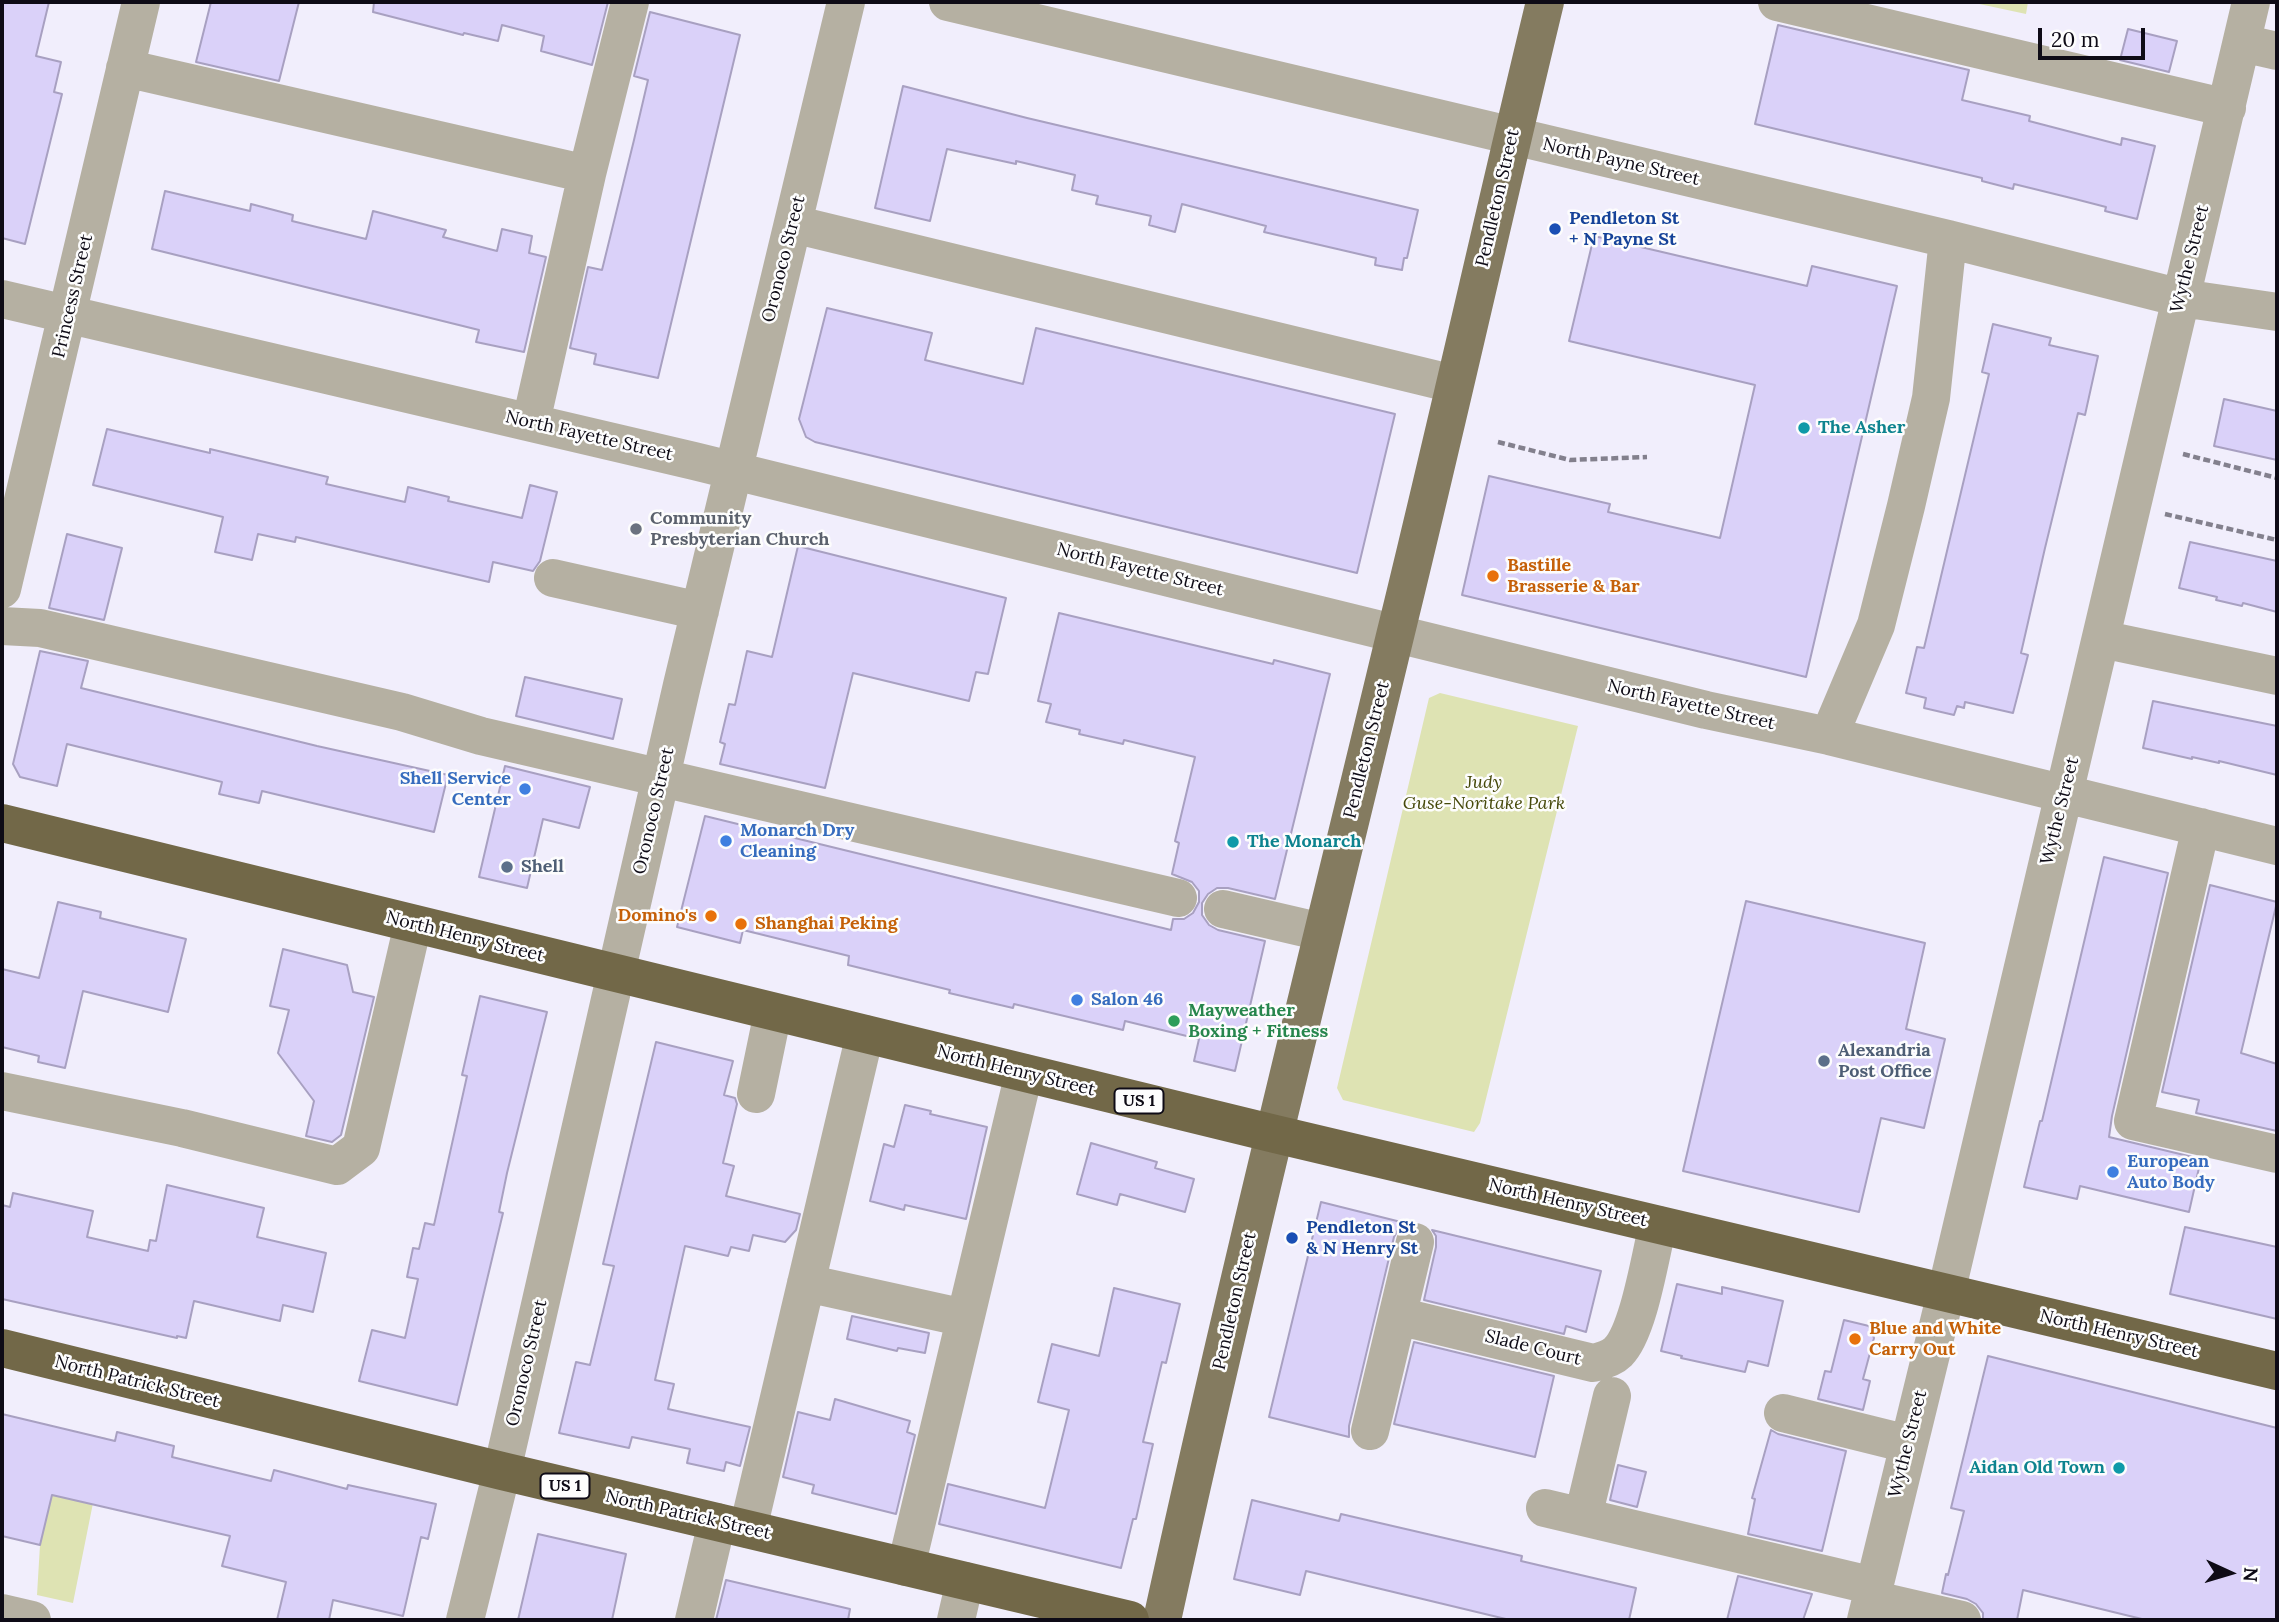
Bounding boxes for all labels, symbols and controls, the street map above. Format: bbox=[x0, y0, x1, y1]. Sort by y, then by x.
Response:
scale bar bbox=[2041, 14, 2148, 58]
text: 20 m bbox=[2051, 26, 2100, 53]
street label: Pendleton Street bbox=[1472, 127, 1524, 269]
street label: North Payne Street bbox=[1540, 133, 1702, 191]
street label: Oronoco Street bbox=[758, 193, 810, 325]
street label: Wythe Street bbox=[2166, 203, 2214, 315]
place label: Pendleton St + N Payne St bbox=[1569, 208, 1679, 250]
marker: Pendleton St + N Payne St bbox=[1547, 221, 1563, 237]
street label: Princess Street bbox=[48, 232, 98, 360]
street label: North Fayette Street bbox=[503, 406, 675, 466]
place label: The Asher bbox=[1818, 417, 1905, 439]
marker: The Asher bbox=[1796, 420, 1812, 436]
place label: Community Presbyterian Church bbox=[650, 508, 829, 550]
marker: Community Presbyterian Church bbox=[628, 521, 644, 537]
street label: North Fayette Street bbox=[1054, 539, 1226, 601]
place label: Bastille Brasserie & Bar bbox=[1507, 555, 1640, 598]
marker: Bastille Brasserie & Bar bbox=[1485, 568, 1501, 584]
street label: North Fayette Street bbox=[1605, 675, 1777, 735]
street label: Pendleton Street bbox=[1339, 679, 1395, 821]
street label: Oronoco Street bbox=[629, 745, 679, 877]
street label: Wythe Street bbox=[2036, 755, 2084, 867]
place label: Shell Service Center bbox=[400, 768, 511, 810]
park label: Judy Guse-Noritake Park bbox=[1403, 772, 1565, 814]
marker: Shell Service Center bbox=[517, 781, 533, 797]
place label: Monarch Dry Cleaning bbox=[740, 820, 854, 862]
place label: The Monarch bbox=[1247, 831, 1361, 853]
marker: Monarch Dry Cleaning bbox=[718, 833, 734, 849]
marker: The Monarch bbox=[1225, 834, 1241, 850]
place label: Shell bbox=[521, 856, 564, 878]
marker: Shell bbox=[499, 859, 515, 875]
place label: Domino's bbox=[618, 905, 697, 927]
street label: North Henry Street bbox=[384, 907, 546, 967]
marker: Domino's bbox=[703, 908, 719, 924]
place label: Shanghai Peking bbox=[755, 913, 898, 935]
marker: Shanghai Peking bbox=[733, 916, 749, 932]
place label: Salon 46 bbox=[1091, 989, 1163, 1011]
marker: Salon 46 bbox=[1069, 992, 1085, 1008]
place label: Mayweather Boxing + Fitness bbox=[1188, 1000, 1328, 1042]
marker: Mayweather Boxing + Fitness bbox=[1166, 1013, 1182, 1029]
place label: Alexandria Post Office bbox=[1838, 1040, 1932, 1082]
street label: North Henry Street bbox=[935, 1041, 1097, 1101]
marker: Alexandria Post Office bbox=[1816, 1053, 1832, 1069]
road number: US 1 bbox=[1114, 1088, 1164, 1114]
place label: European Auto Body bbox=[2127, 1151, 2215, 1194]
marker: European Auto Body bbox=[2105, 1164, 2121, 1180]
street label: North Henry Street bbox=[1487, 1174, 1649, 1232]
place label: Pendleton St & N Henry St bbox=[1306, 1217, 1418, 1260]
street label: Pendleton Street bbox=[1209, 1230, 1261, 1372]
marker: Pendleton St & N Henry St bbox=[1284, 1230, 1300, 1246]
street label: Oronoco Street bbox=[502, 1297, 552, 1429]
street label: North Henry Street bbox=[2038, 1305, 2200, 1363]
place label: Blue and White Carry Out bbox=[1869, 1318, 2001, 1360]
street label: Slade Court bbox=[1483, 1326, 1583, 1370]
marker: Blue and White Carry Out bbox=[1847, 1331, 1863, 1347]
street label: North Patrick Street bbox=[52, 1351, 222, 1413]
street label: Wythe Street bbox=[1884, 1388, 1932, 1500]
place label: Aidan Old Town bbox=[1969, 1457, 2105, 1479]
marker: Aidan Old Town bbox=[2111, 1460, 2127, 1476]
road number: US 1 bbox=[540, 1474, 590, 1498]
street label: North Patrick Street bbox=[603, 1485, 773, 1545]
north arrow bbox=[2195, 1538, 2265, 1608]
text: N bbox=[2238, 1566, 2263, 1583]

